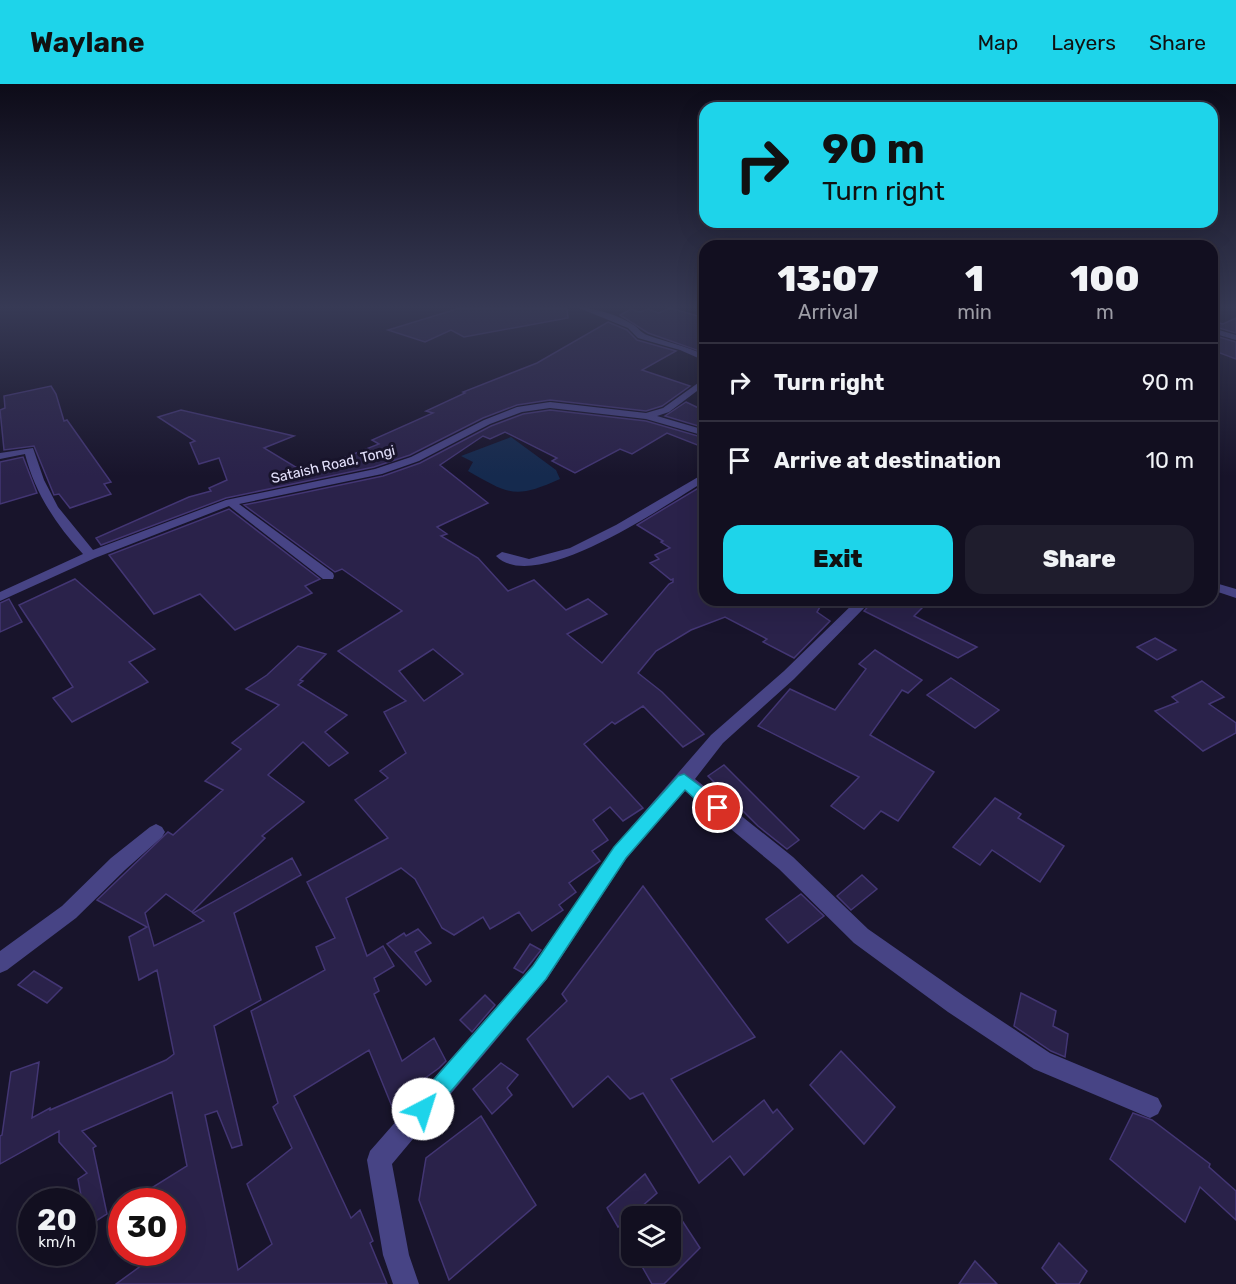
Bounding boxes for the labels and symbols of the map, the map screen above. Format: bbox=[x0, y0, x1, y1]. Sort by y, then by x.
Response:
street label: Sataish Road, Tongi bbox=[269, 442, 397, 487]
pin bbox=[692, 782, 743, 833]
position arrow bbox=[391, 1077, 455, 1141]
speed limit sign: 30 bbox=[108, 1188, 186, 1266]

